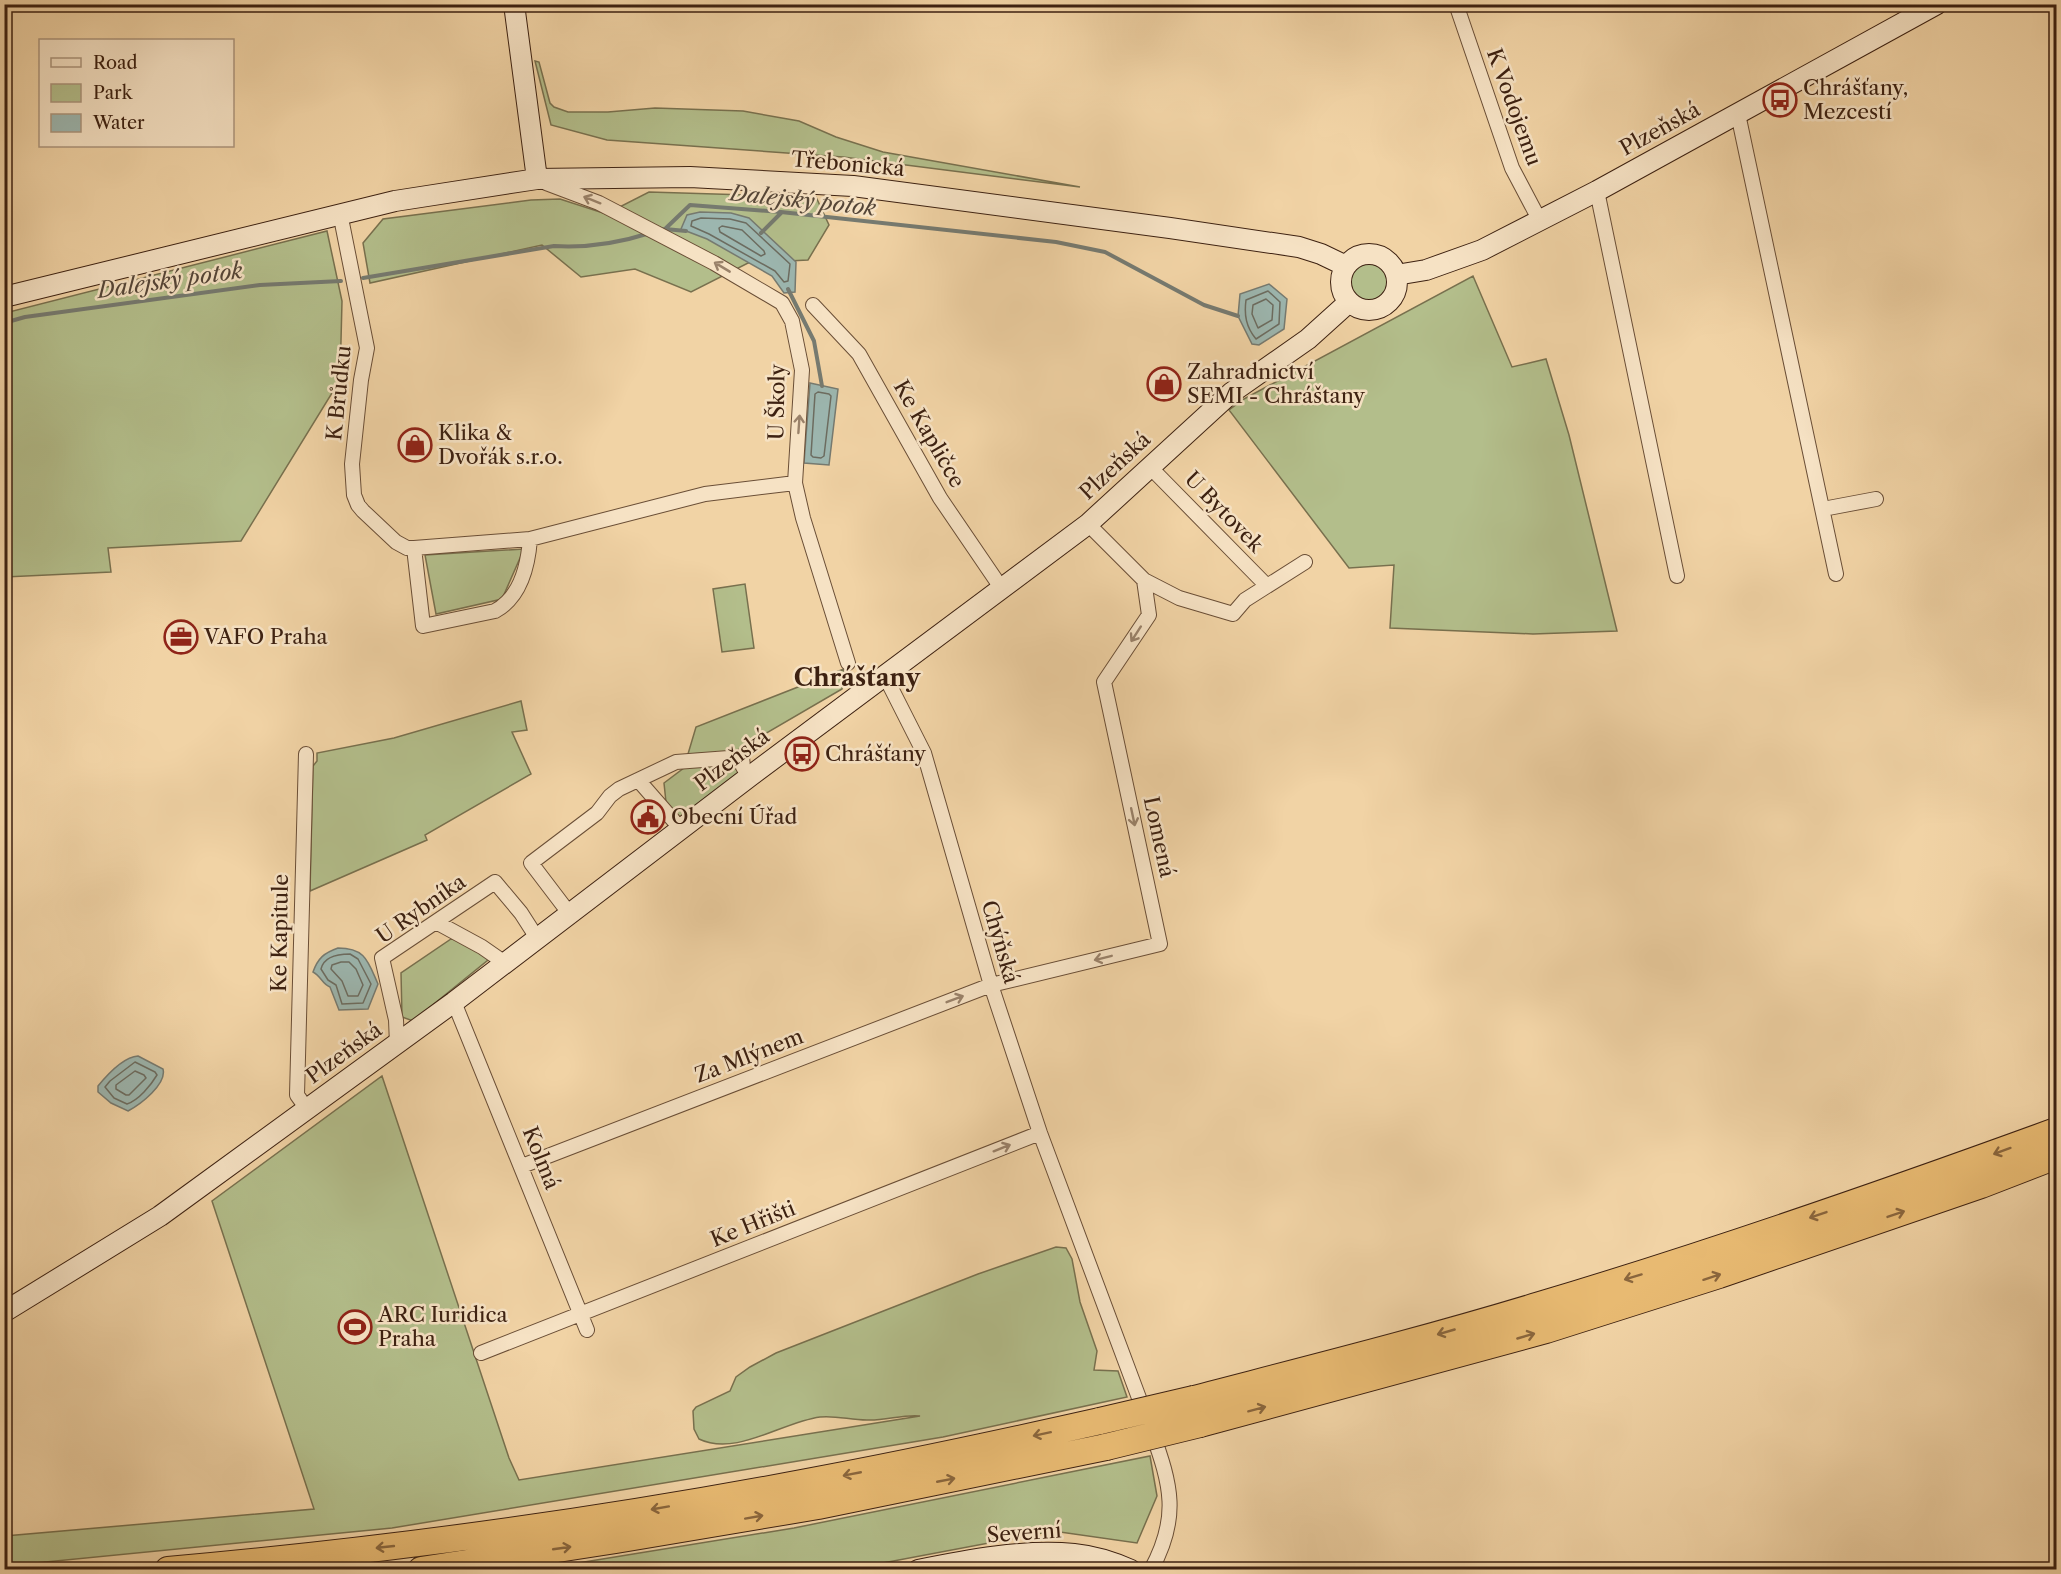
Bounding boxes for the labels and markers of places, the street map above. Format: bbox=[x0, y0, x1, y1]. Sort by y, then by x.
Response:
place label: Chrášťany, Mezcestí bbox=[1803, 75, 1908, 124]
bus stop icon: Chrášťany, Mezcestí bbox=[1762, 82, 1798, 118]
place label: Zahradnictví SEMI - Chráštany bbox=[1187, 359, 1365, 408]
shop icon: Zahradnictví SEMI - Chráštany bbox=[1146, 366, 1182, 402]
place label: Klika & Dvořák s.r.o. bbox=[438, 420, 563, 469]
shop icon: Klika & Dvořák s.r.o. bbox=[397, 427, 433, 463]
office icon: VAFO Praha bbox=[163, 619, 199, 655]
place label: VAFO Praha bbox=[203, 624, 329, 649]
bus stop icon: Chrášťany bbox=[784, 736, 820, 772]
place label: Chrášťany bbox=[825, 741, 926, 766]
public building icon: Obecní Úřad bbox=[630, 799, 666, 835]
place label: Obecní Úřad bbox=[671, 804, 798, 829]
place label: ARC Iuridica Praha bbox=[377, 1302, 508, 1351]
sports icon: ARC Iuridica Praha bbox=[337, 1309, 373, 1345]

